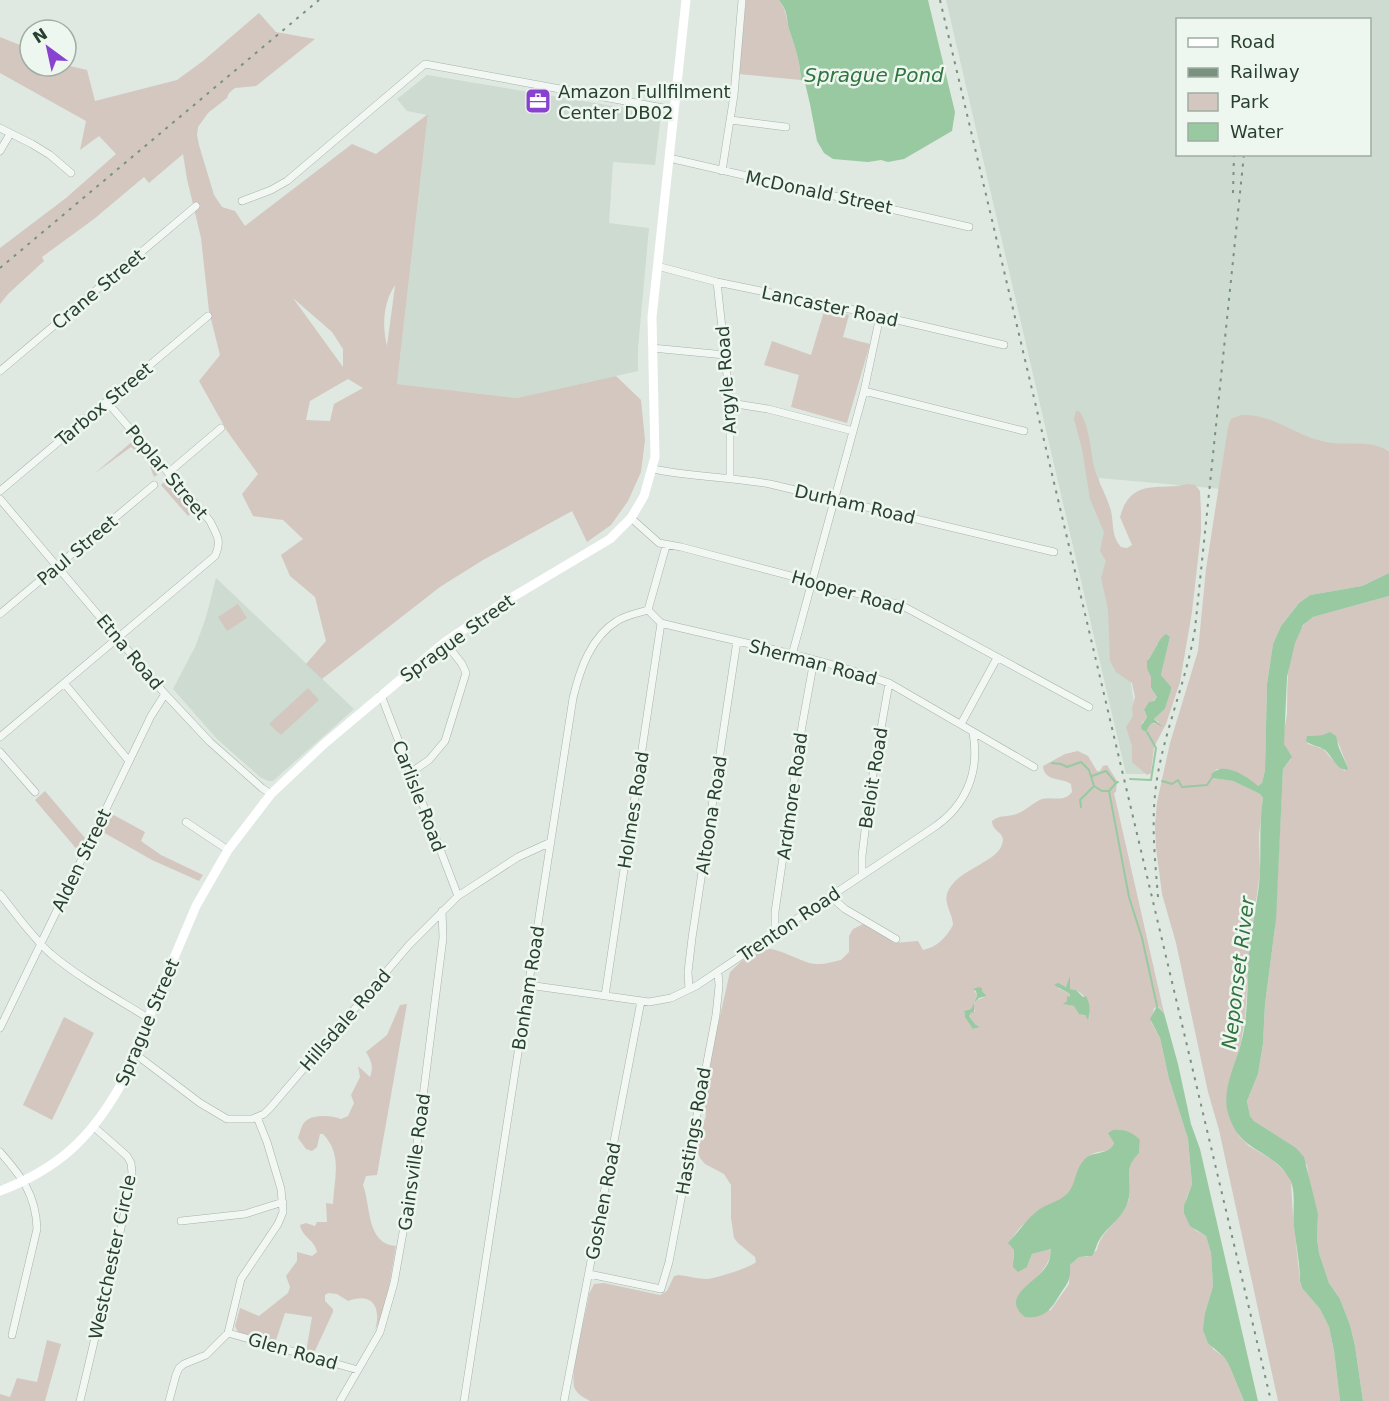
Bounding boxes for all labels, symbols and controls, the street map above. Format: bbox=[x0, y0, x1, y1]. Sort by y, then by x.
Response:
north arrow bbox=[18, 18, 78, 78]
legend bbox=[1176, 18, 1371, 156]
text: N bbox=[29, 24, 51, 47]
text: Road bbox=[1230, 31, 1275, 52]
text: Railway bbox=[1230, 61, 1300, 82]
water label: Sprague Pond bbox=[804, 63, 944, 87]
place label: Amazon Fullfilment Center DB02 bbox=[558, 81, 731, 123]
office icon: Amazon Fullfilment Center DB02 bbox=[523, 86, 553, 116]
text: Park bbox=[1230, 91, 1269, 112]
text: Water bbox=[1230, 121, 1284, 142]
street label: McDonald Street bbox=[744, 166, 894, 218]
street label: Crane Street bbox=[48, 244, 148, 334]
street label: Lancaster Road bbox=[760, 281, 900, 331]
street label: Argyle Road bbox=[712, 325, 740, 435]
street label: Tarbox Street bbox=[51, 358, 156, 451]
street label: Poplar Street bbox=[122, 421, 212, 523]
street label: Durham Road bbox=[793, 480, 917, 528]
street label: Paul Street bbox=[33, 510, 121, 590]
street label: Hooper Road bbox=[789, 566, 907, 618]
street label: Sprague Street bbox=[396, 590, 518, 686]
street label: Etna Road bbox=[92, 610, 168, 694]
street label: Sherman Road bbox=[747, 635, 879, 689]
street label: Beloit Road bbox=[855, 726, 891, 830]
street label: Ardmore Road bbox=[773, 731, 811, 861]
street label: Carlisle Road bbox=[388, 737, 450, 855]
street label: Holmes Road bbox=[613, 750, 653, 870]
street label: Altoona Road bbox=[691, 754, 731, 876]
street label: Alden Street bbox=[47, 805, 115, 915]
street label: Trenton Road bbox=[733, 882, 844, 966]
water label: Neponset River bbox=[1217, 894, 1259, 1051]
street label: Bonham Road bbox=[508, 924, 548, 1052]
street label: Sprague Street bbox=[111, 955, 183, 1089]
street label: Hillsdale Road bbox=[295, 965, 395, 1075]
street label: Hastings Road bbox=[671, 1066, 715, 1196]
street label: Gainsville Road bbox=[394, 1092, 434, 1232]
street label: Goshen Road bbox=[581, 1141, 625, 1261]
street label: Westchester Circle bbox=[84, 1173, 140, 1341]
street label: Glen Road bbox=[246, 1328, 340, 1374]

